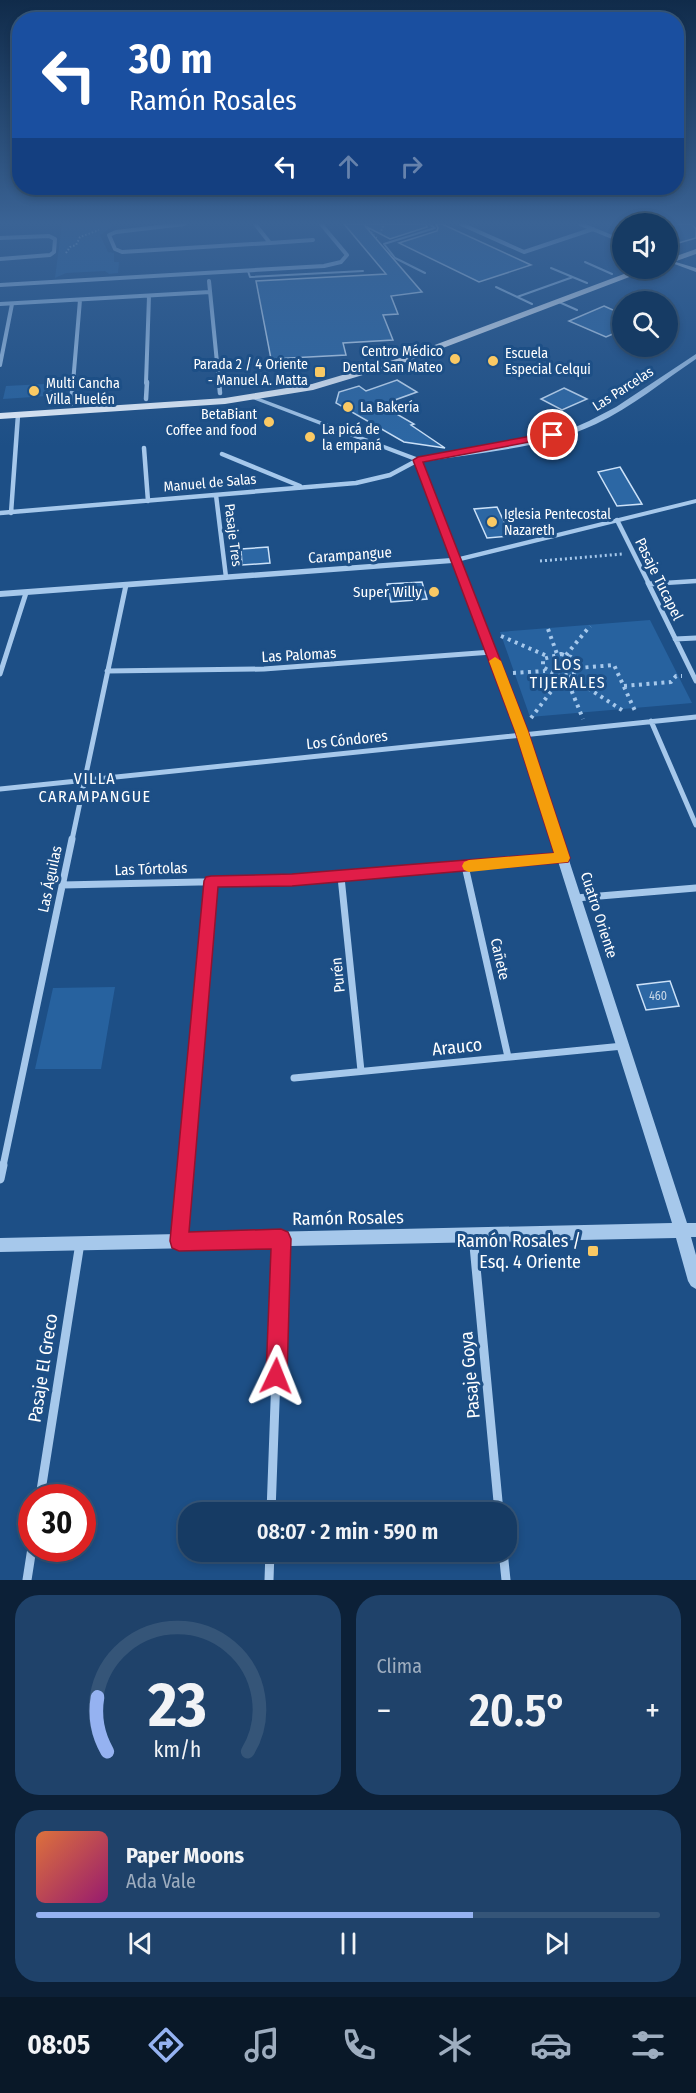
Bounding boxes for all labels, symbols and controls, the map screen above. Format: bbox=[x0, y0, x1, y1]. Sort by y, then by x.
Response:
text: 30 m bbox=[129, 34, 213, 84]
icon: left bbox=[30, 36, 108, 114]
text: Ramón Rosales bbox=[129, 85, 297, 117]
icon: left bbox=[269, 150, 302, 183]
icon: ahead bbox=[332, 150, 365, 183]
icon: right bbox=[395, 150, 428, 183]
map controls bbox=[612, 213, 678, 357]
button: sound bbox=[612, 213, 678, 279]
button: search bbox=[612, 291, 678, 357]
place label: Centro Médico Dental San Mateo bbox=[342, 343, 443, 376]
place label: Escuela Especial Celqui bbox=[505, 345, 591, 378]
marker: Centro Médico Dental San Mateo bbox=[448, 352, 462, 366]
marker: Escuela Especial Celqui bbox=[486, 354, 500, 368]
place label: Parada 2 / 4 Oriente - Manuel A. Matta bbox=[193, 356, 308, 389]
street label: Las Parcelas bbox=[589, 363, 657, 415]
marker: Parada 2 / 4 Oriente - Manuel A. Matta bbox=[313, 365, 327, 379]
place label: Multi Cancha Villa Huelén bbox=[46, 375, 120, 408]
marker: Multi Cancha Villa Huelén bbox=[27, 384, 41, 398]
place label: La Bakería bbox=[360, 399, 419, 416]
marker: La Bakería bbox=[341, 400, 355, 414]
place label: BetaBiant Coffee and food bbox=[166, 406, 257, 439]
pin bbox=[527, 409, 578, 460]
marker: BetaBiant Coffee and food bbox=[262, 415, 276, 429]
icon: arrive bbox=[536, 418, 569, 451]
place label: La picá de la empaná bbox=[322, 421, 382, 454]
marker: La picá de la empaná bbox=[303, 430, 317, 444]
street label: Manuel de Salas bbox=[163, 470, 257, 496]
street label: Pasaje Tres bbox=[221, 503, 245, 567]
place label: Iglesia Pentecostal Nazareth bbox=[504, 506, 611, 539]
marker: Iglesia Pentecostal Nazareth bbox=[485, 515, 499, 529]
street label: Pasaje Tucapel bbox=[631, 535, 687, 623]
street label: Carampangue bbox=[308, 543, 392, 567]
place label: Super Willy bbox=[353, 583, 422, 601]
marker: Super Willy bbox=[427, 585, 441, 599]
street label: Las Palomas bbox=[261, 644, 337, 666]
district label: LOS TIJERALES bbox=[530, 655, 606, 692]
street label: Los Cóndores bbox=[305, 727, 389, 753]
district label: VILLA CARAMPANGUE bbox=[38, 769, 152, 806]
street label: Las Águilas bbox=[34, 844, 66, 914]
street label: Las Tórtolas bbox=[114, 859, 188, 879]
street label: Cuatro Oriente bbox=[577, 870, 621, 960]
street label: Cañete bbox=[486, 936, 514, 982]
street label: Purén bbox=[327, 956, 349, 994]
house number: 460 bbox=[649, 989, 667, 1003]
street label: Arauco bbox=[431, 1033, 483, 1061]
street label: Ramón Rosales bbox=[292, 1206, 404, 1230]
place label: Ramón Rosales / Esq. 4 Oriente bbox=[456, 1230, 581, 1273]
marker: Ramón Rosales / Esq. 4 Oriente bbox=[586, 1244, 600, 1258]
street label: Pasaje El Greco bbox=[24, 1312, 62, 1424]
street label: Pasaje Goya bbox=[455, 1330, 485, 1419]
position arrow bbox=[244, 1344, 308, 1408]
speed limit sign: 30 bbox=[18, 1484, 96, 1562]
text: 08:07 · 2 min · 590 m bbox=[257, 1518, 438, 1545]
text: Clima bbox=[377, 1654, 422, 1678]
text: 23 bbox=[148, 1668, 207, 1743]
text: 20.5° bbox=[469, 1684, 567, 1738]
text: − bbox=[377, 1691, 391, 1731]
text: + bbox=[645, 1691, 660, 1731]
text: km/h bbox=[154, 1737, 202, 1763]
text: Paper Moons bbox=[126, 1842, 244, 1869]
text: Ada Vale bbox=[126, 1869, 196, 1893]
icon: previous bbox=[124, 1927, 157, 1960]
icon: pause bbox=[332, 1927, 365, 1960]
icon: next bbox=[540, 1927, 573, 1960]
icon: directions bbox=[145, 2024, 187, 2066]
icon: music bbox=[241, 2024, 283, 2066]
icon: phone bbox=[338, 2024, 380, 2066]
icon: climate bbox=[434, 2024, 476, 2066]
icon: car bbox=[530, 2024, 572, 2066]
icon: filters bbox=[627, 2024, 669, 2066]
text: 08:05 bbox=[27, 2029, 90, 2061]

